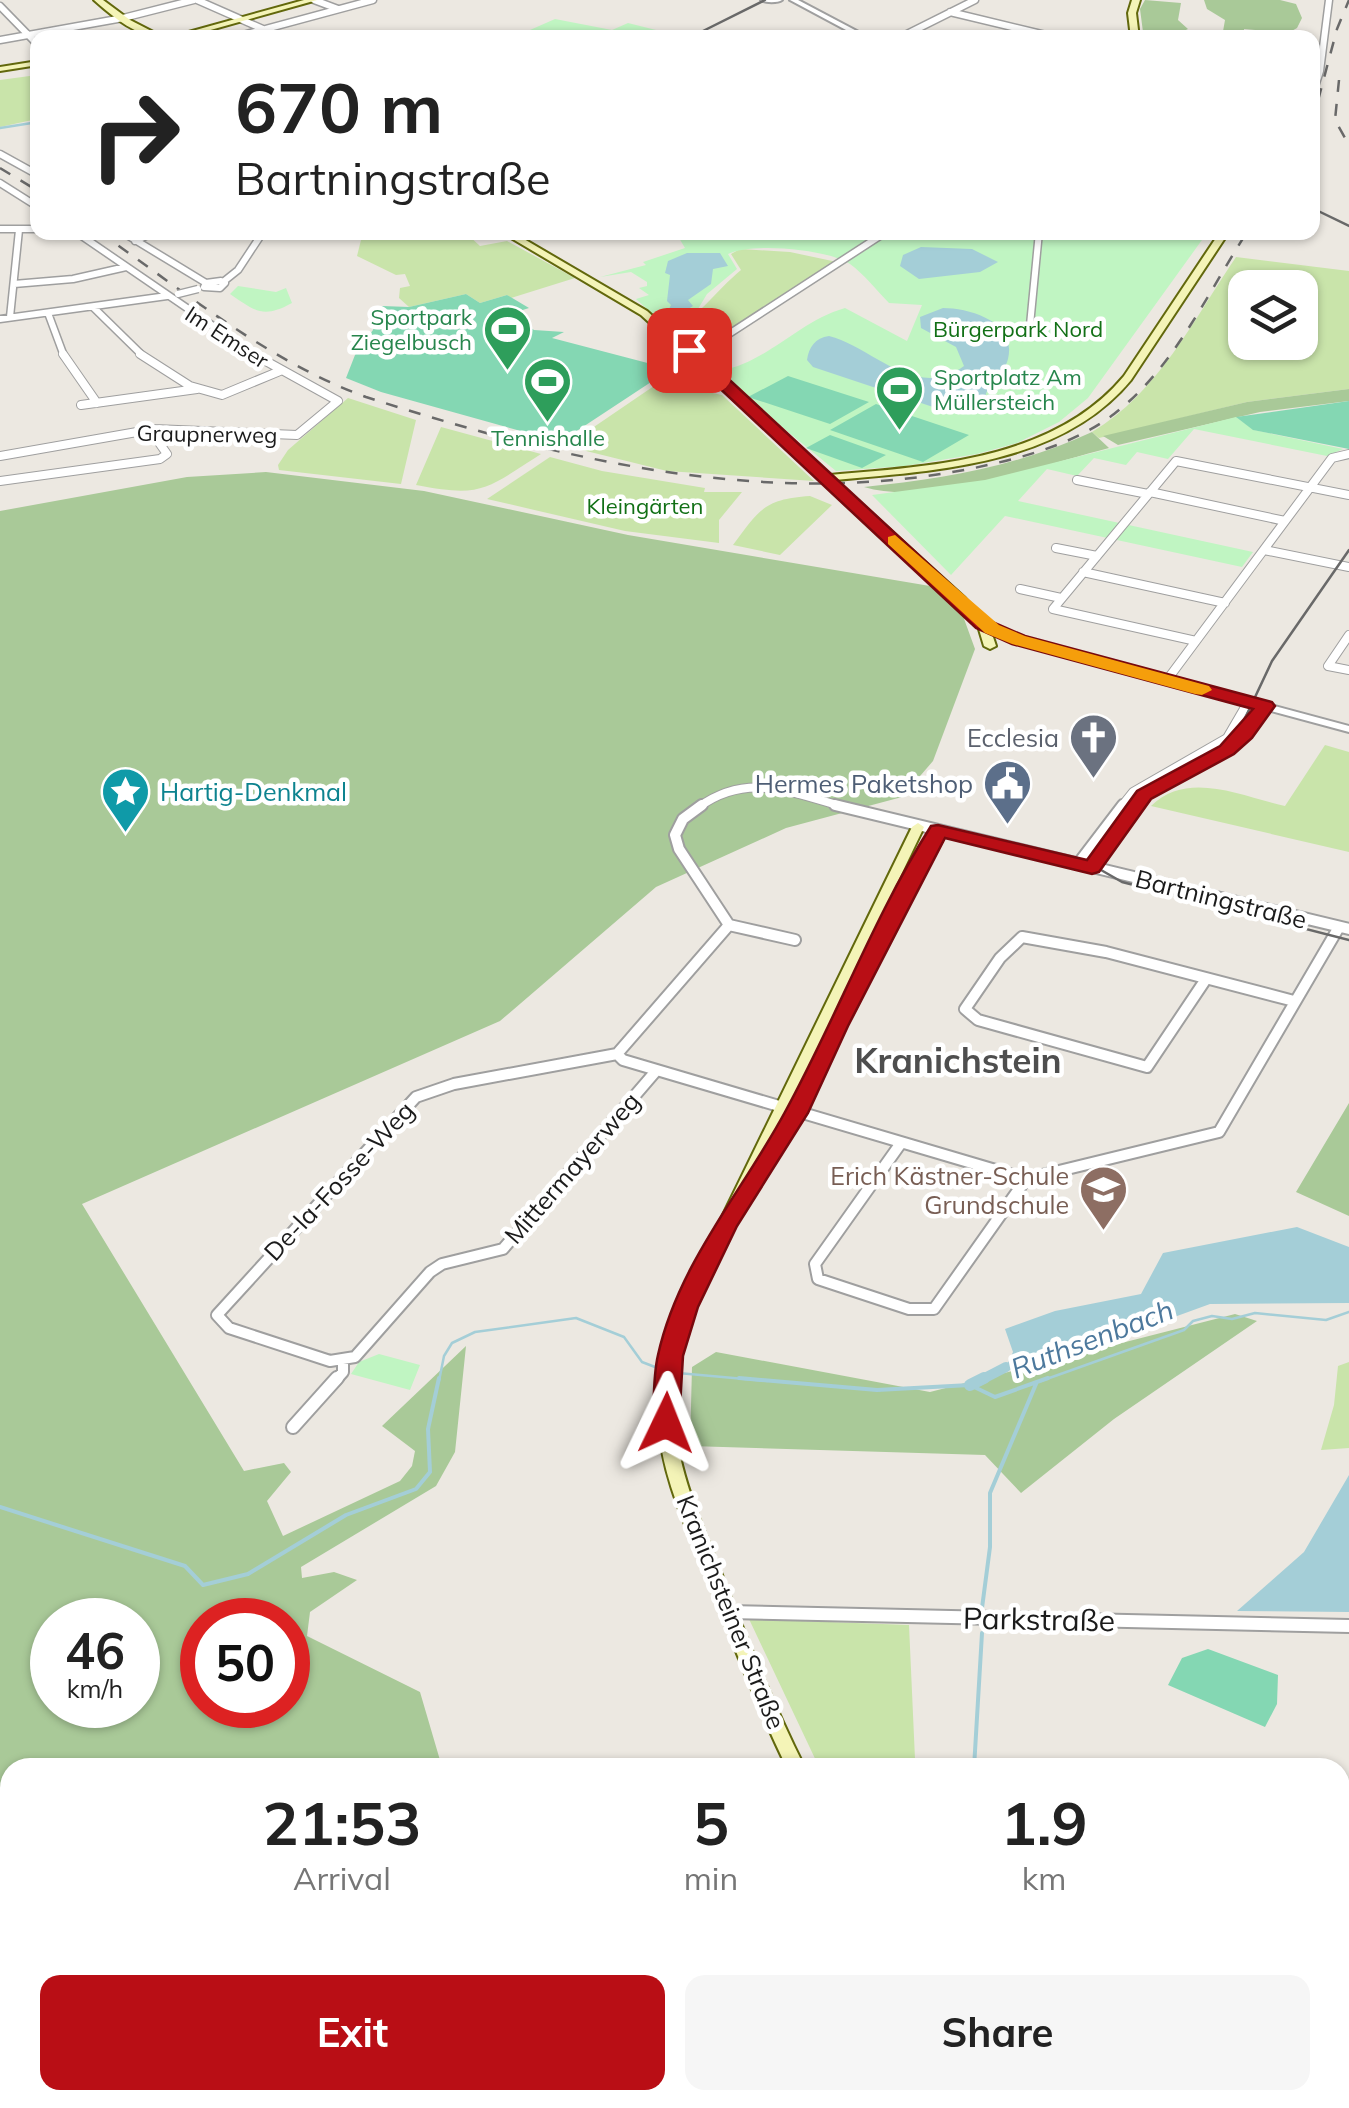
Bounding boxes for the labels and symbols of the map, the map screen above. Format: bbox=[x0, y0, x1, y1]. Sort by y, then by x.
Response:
street label: Im Emser bbox=[180, 300, 274, 374]
place label: Sportpark Ziegelbusch bbox=[351, 303, 473, 356]
sports icon: Sportpark Ziegelbusch bbox=[481, 304, 533, 372]
pin bbox=[647, 308, 732, 393]
park label: Bürgerpark Nord bbox=[933, 315, 1103, 343]
sports icon: Tennishalle bbox=[522, 356, 574, 424]
place label: Sportplatz Am Müllersteich bbox=[934, 363, 1082, 416]
sports icon: Sportplatz Am Müllersteich bbox=[873, 364, 925, 432]
street label: Graupnerweg bbox=[136, 419, 278, 449]
place label: Tennishalle bbox=[491, 424, 605, 452]
park label: Kleingärten bbox=[587, 492, 703, 520]
church icon: Ecclesia bbox=[1068, 712, 1120, 780]
place label: Ecclesia bbox=[967, 722, 1059, 753]
public building icon: Hermes Paketshop bbox=[982, 758, 1034, 826]
place icon: Hartig-Denkmal bbox=[99, 766, 151, 834]
place label: Hermes Paketshop bbox=[755, 768, 973, 799]
place label: Hartig-Denkmal bbox=[160, 776, 347, 807]
street label: Bartningstraße bbox=[1132, 862, 1310, 935]
district label: Kranichstein bbox=[854, 1038, 1062, 1082]
street label: Mittermayerweg bbox=[497, 1086, 646, 1250]
street label: De-la-Fosse-Weg bbox=[257, 1095, 420, 1267]
place label: Erich Kästner-Schule Grundschule bbox=[830, 1160, 1069, 1220]
school or university icon: Erich Kästner-Schule Grundschule bbox=[1078, 1164, 1130, 1232]
water label: Ruthsenbach bbox=[1006, 1292, 1178, 1386]
position arrow bbox=[614, 1371, 718, 1475]
street label: Kranichsteiner Straße bbox=[670, 1490, 793, 1733]
speed limit sign: 50 bbox=[180, 1598, 310, 1728]
street label: Parkstraße bbox=[963, 1599, 1115, 1639]

